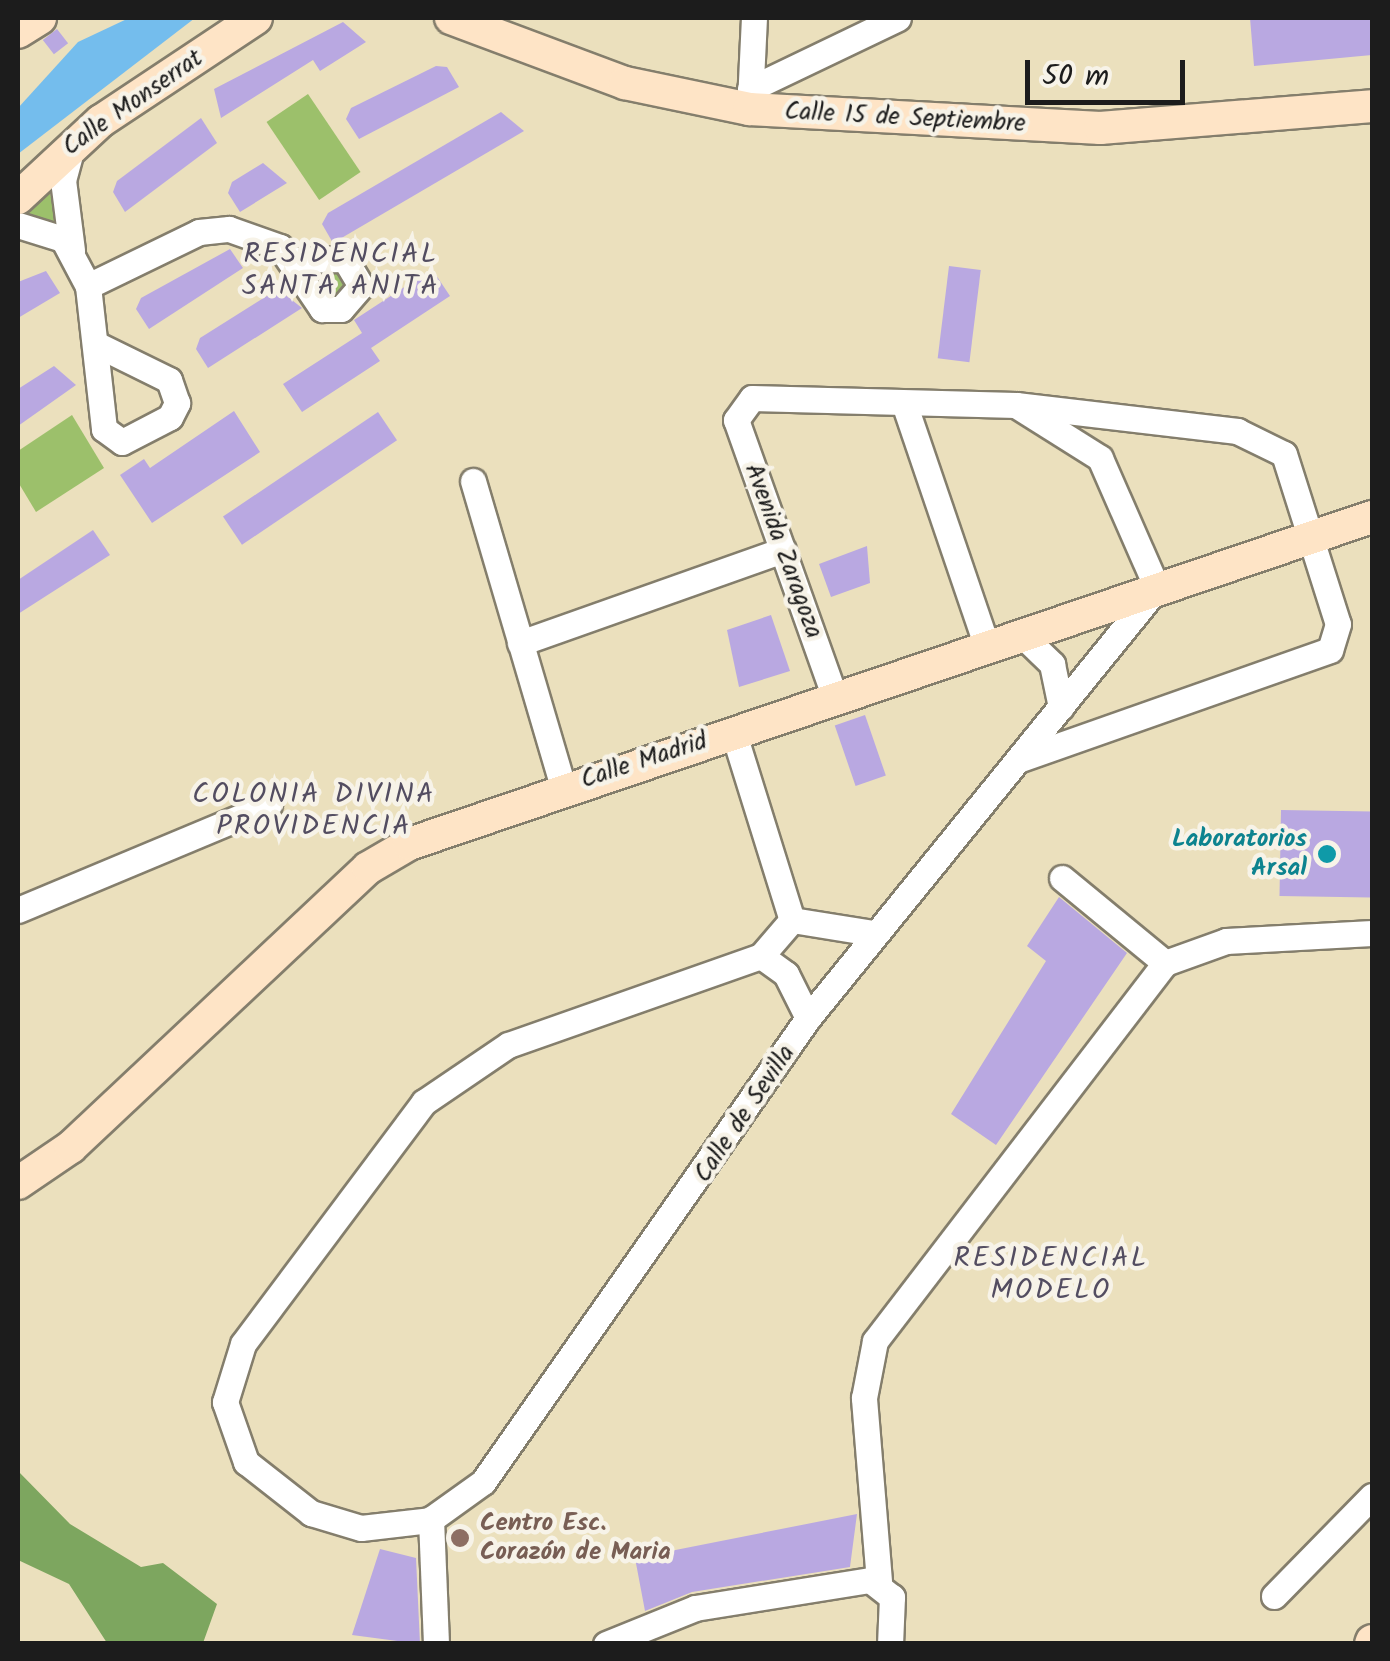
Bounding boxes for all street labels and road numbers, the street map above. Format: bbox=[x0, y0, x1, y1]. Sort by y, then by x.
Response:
street label: Calle Monserrat bbox=[57, 44, 209, 162]
street label: Calle 15 de Septiembre bbox=[784, 97, 1026, 139]
street label: Avenida Zaragoza bbox=[737, 460, 829, 642]
street label: Calle Madrid bbox=[577, 727, 711, 795]
street label: Calle de Sevilla bbox=[688, 1040, 802, 1188]

